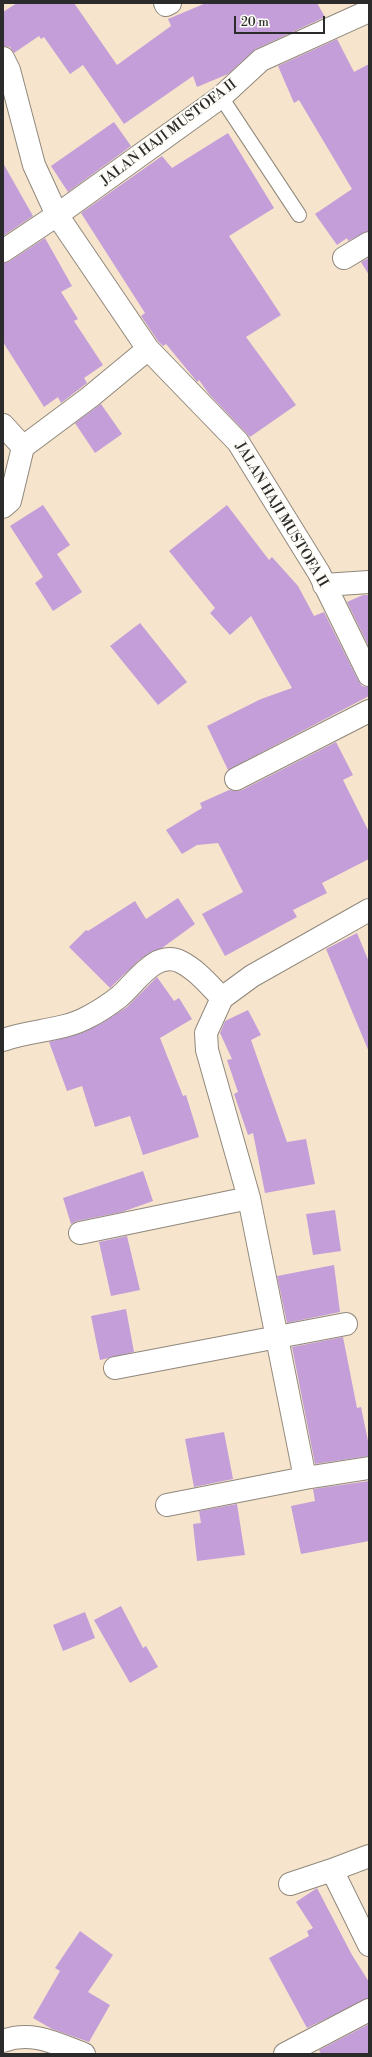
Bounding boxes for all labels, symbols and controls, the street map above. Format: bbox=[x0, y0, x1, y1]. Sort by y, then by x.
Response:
scale bar bbox=[236, 8, 327, 34]
text: 20 m bbox=[241, 15, 269, 30]
street label: JALAN HAJI MUSTOFA II bbox=[98, 76, 240, 190]
street label: JALAN HAJI MUSTOFA II bbox=[231, 440, 331, 590]

